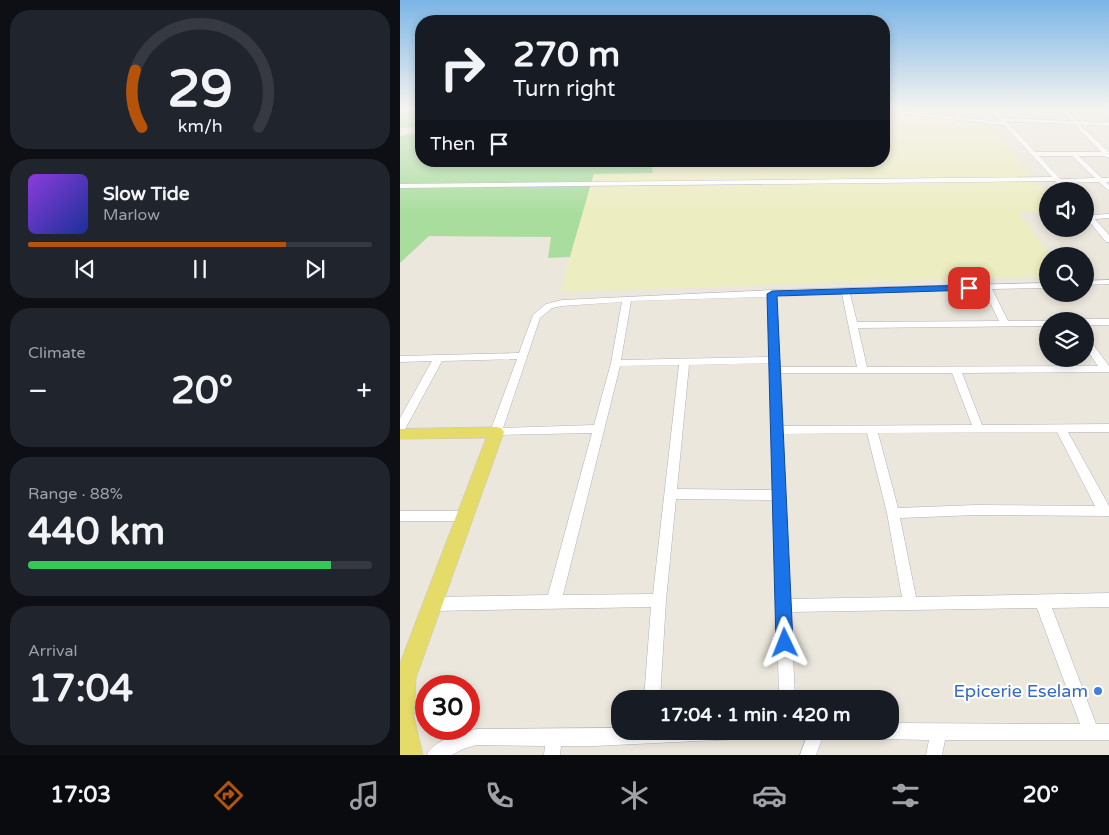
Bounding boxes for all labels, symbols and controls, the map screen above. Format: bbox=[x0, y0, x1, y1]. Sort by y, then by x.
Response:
text: 270 m bbox=[513, 34, 620, 76]
icon: right bbox=[430, 35, 495, 100]
text: 29 bbox=[167, 58, 233, 121]
text: Turn right bbox=[513, 76, 615, 102]
text: km/h bbox=[178, 116, 222, 137]
icon: arrive bbox=[485, 130, 513, 158]
text: Then bbox=[430, 133, 475, 155]
map controls bbox=[1039, 182, 1094, 367]
button: sound bbox=[1039, 182, 1094, 237]
text: Slow Tide bbox=[103, 183, 190, 205]
text: Marlow bbox=[103, 205, 160, 225]
button: search bbox=[1039, 247, 1094, 302]
icon: previous bbox=[71, 255, 99, 283]
icon: pause bbox=[186, 255, 214, 283]
icon: next bbox=[301, 255, 329, 283]
pin bbox=[948, 267, 990, 309]
icon: arrive bbox=[955, 274, 983, 302]
button: layers bbox=[1039, 312, 1094, 367]
text: Climate bbox=[28, 343, 86, 363]
text: 20° bbox=[171, 368, 233, 414]
text: − bbox=[28, 374, 48, 408]
text: + bbox=[356, 374, 372, 408]
text: Range · 88% bbox=[28, 484, 123, 504]
text: 440 km bbox=[28, 509, 165, 555]
position arrow bbox=[758, 616, 810, 668]
text: Arrival bbox=[28, 641, 77, 661]
text: 17:04 bbox=[28, 666, 133, 712]
speed limit sign: 30 bbox=[415, 675, 480, 740]
place label: Epicerie Eselam bbox=[954, 680, 1088, 702]
marker: Epicerie Eselam bbox=[1092, 685, 1104, 697]
text: 17:04 · 1 min · 420 m bbox=[659, 704, 851, 726]
icon: directions bbox=[211, 778, 246, 813]
icon: music bbox=[347, 778, 382, 813]
icon: phone bbox=[482, 778, 517, 813]
icon: climate bbox=[617, 778, 652, 813]
icon: car bbox=[752, 778, 787, 813]
icon: filters bbox=[888, 778, 923, 813]
text: 17:03 bbox=[50, 782, 111, 808]
text: 20° bbox=[1023, 782, 1059, 808]

